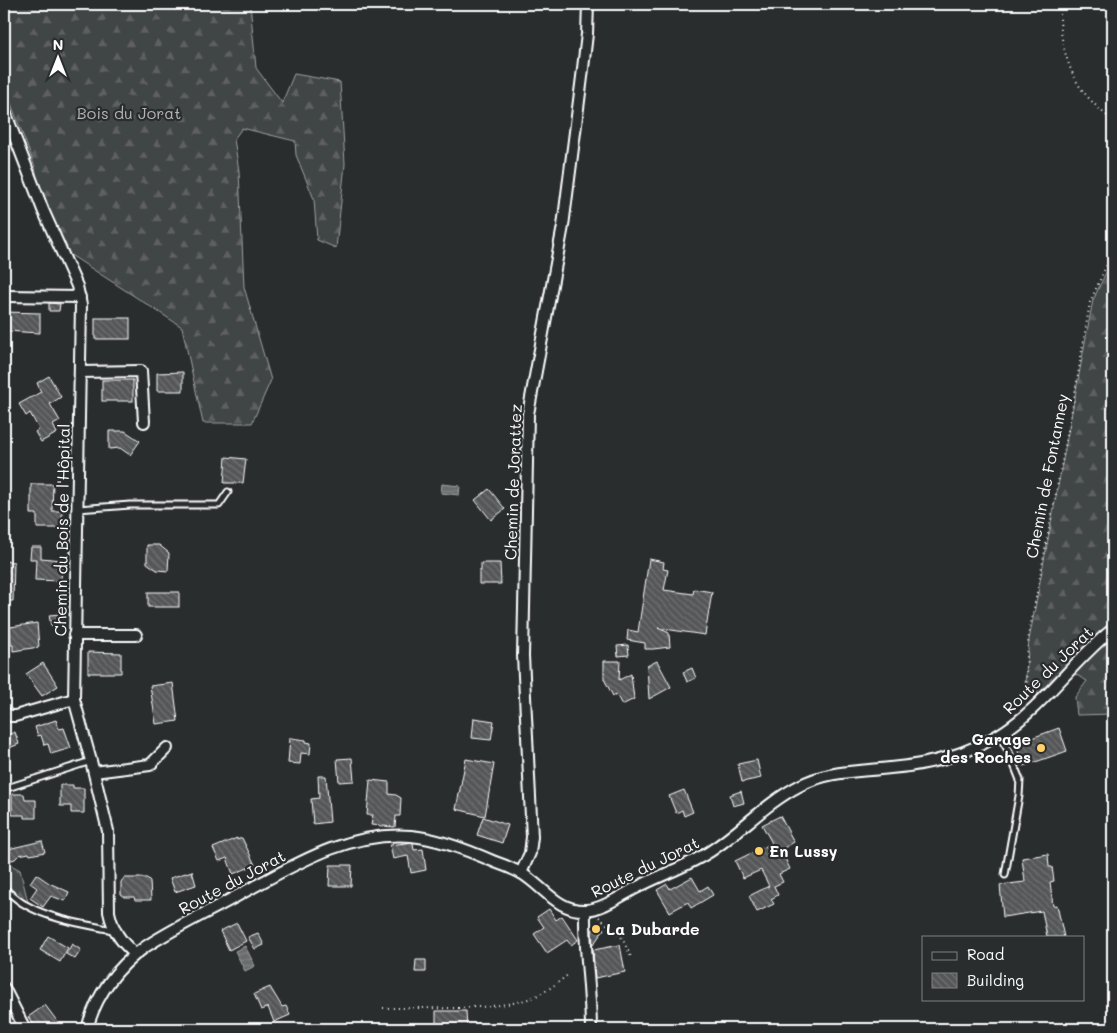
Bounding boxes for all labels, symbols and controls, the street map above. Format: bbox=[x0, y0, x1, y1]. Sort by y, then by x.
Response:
north arrow bbox=[32, 32, 82, 82]
text: N bbox=[53, 35, 63, 54]
park label: Bois du Jorat bbox=[77, 102, 181, 123]
street label: Chemin de Fontanney bbox=[1020, 392, 1073, 560]
street label: Chemin de Jorattez bbox=[499, 403, 526, 560]
street label: Chemin du Bois de l'Hôpital bbox=[49, 424, 74, 636]
street label: Route du Jorat bbox=[998, 621, 1097, 718]
place label: Garage des Roches bbox=[940, 728, 1031, 767]
marker: Garage des Roches bbox=[1035, 742, 1047, 754]
street label: Route du Jorat bbox=[587, 831, 702, 902]
place label: En Lussy bbox=[769, 840, 838, 861]
street label: Route du Jorat bbox=[175, 845, 289, 919]
marker: En Lussy bbox=[753, 845, 765, 857]
place label: La Dubarde bbox=[606, 918, 700, 939]
marker: La Dubarde bbox=[590, 923, 602, 935]
legend bbox=[922, 936, 1084, 1000]
text: Road bbox=[967, 944, 1004, 964]
text: Building bbox=[967, 970, 1024, 990]

